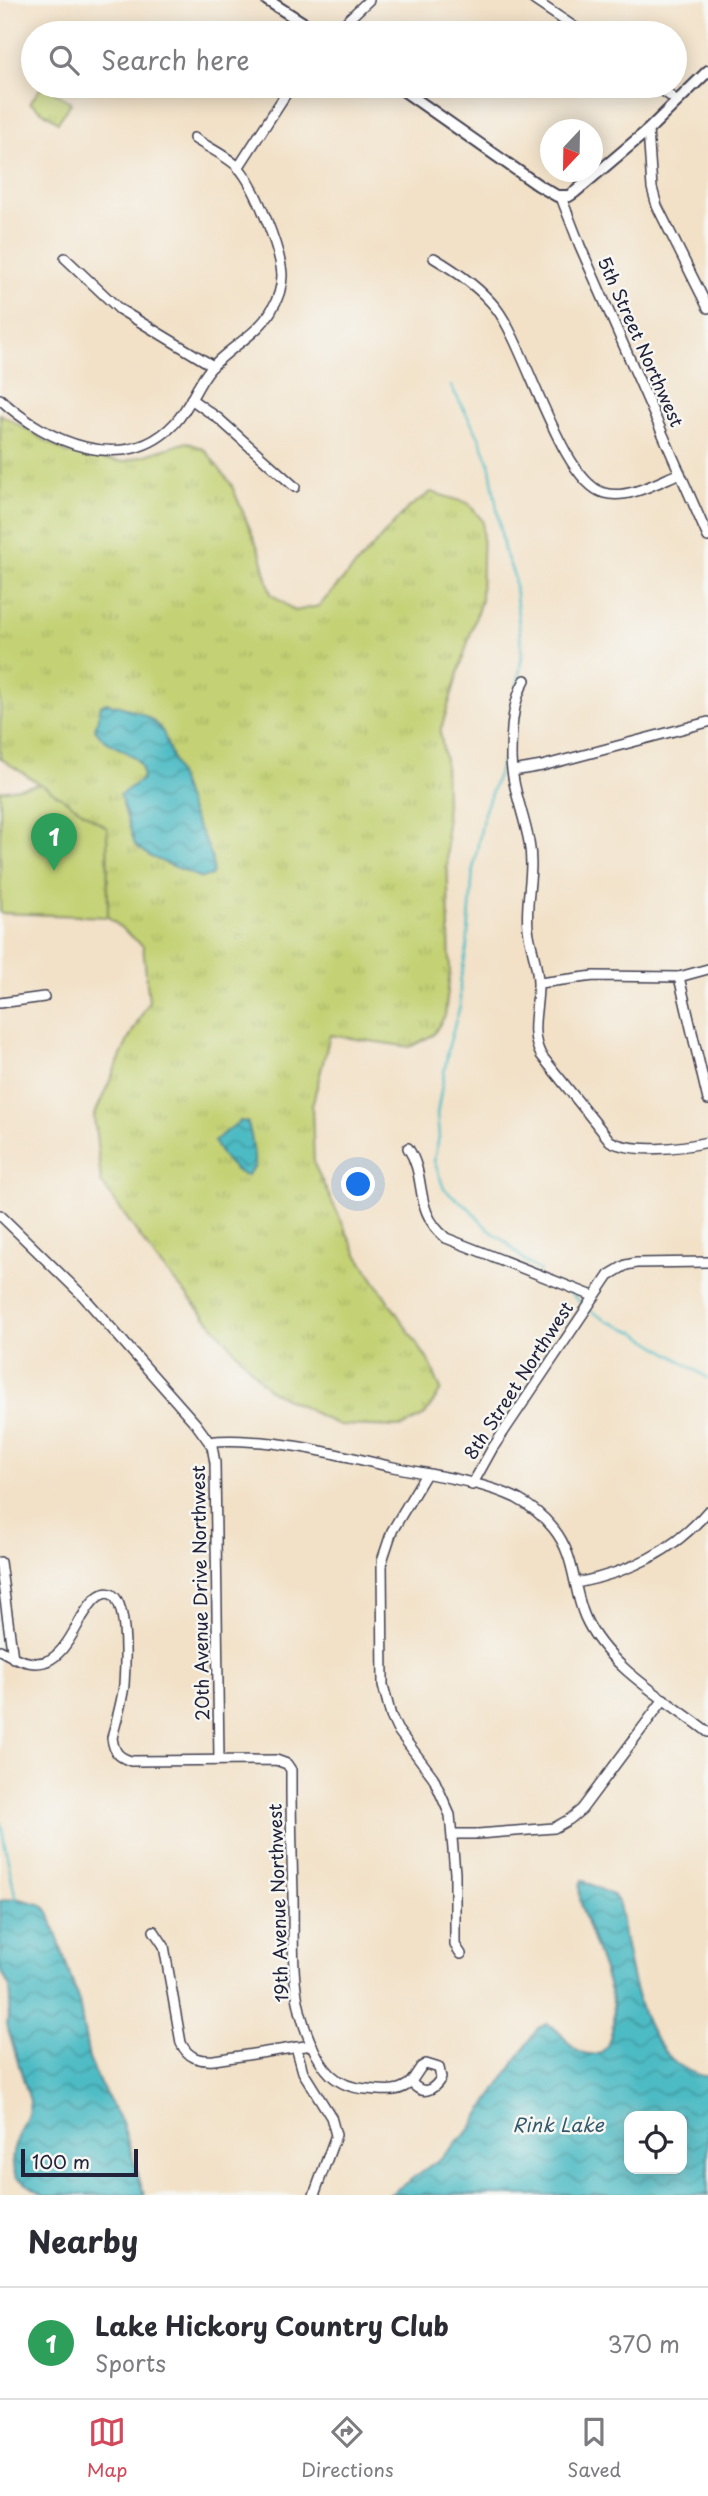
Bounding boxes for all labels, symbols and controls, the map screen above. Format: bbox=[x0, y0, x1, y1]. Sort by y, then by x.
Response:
search box bbox=[21, 21, 687, 98]
text: Search here bbox=[101, 40, 250, 79]
icon: search bbox=[45, 41, 83, 79]
north arrow bbox=[540, 119, 603, 182]
street label: 5th Street Northwest bbox=[592, 252, 691, 431]
pin: 1 bbox=[31, 813, 77, 871]
your location bbox=[341, 1167, 375, 1201]
street label: 8th Street Northwest bbox=[456, 1296, 579, 1465]
street label: 20th Avenue Drive Northwest bbox=[184, 1465, 215, 1721]
street label: 19th Avenue Northwest bbox=[261, 1803, 294, 2003]
water label: Rink Lake bbox=[512, 2110, 604, 2138]
map controls bbox=[624, 2111, 687, 2174]
button: locate bbox=[624, 2111, 687, 2174]
scale bar bbox=[21, 2146, 138, 2178]
text: 100 m bbox=[32, 2147, 90, 2175]
text: Nearby bbox=[28, 2218, 138, 2263]
text: Lake Hickory Country Club bbox=[95, 2306, 449, 2345]
text: 1 bbox=[46, 2326, 57, 2361]
text: 370 m bbox=[607, 2326, 680, 2361]
text: Sports bbox=[95, 2345, 166, 2380]
tab: Map bbox=[87, 2413, 127, 2483]
tab: Directions bbox=[301, 2413, 394, 2483]
tab: Saved bbox=[567, 2413, 621, 2483]

